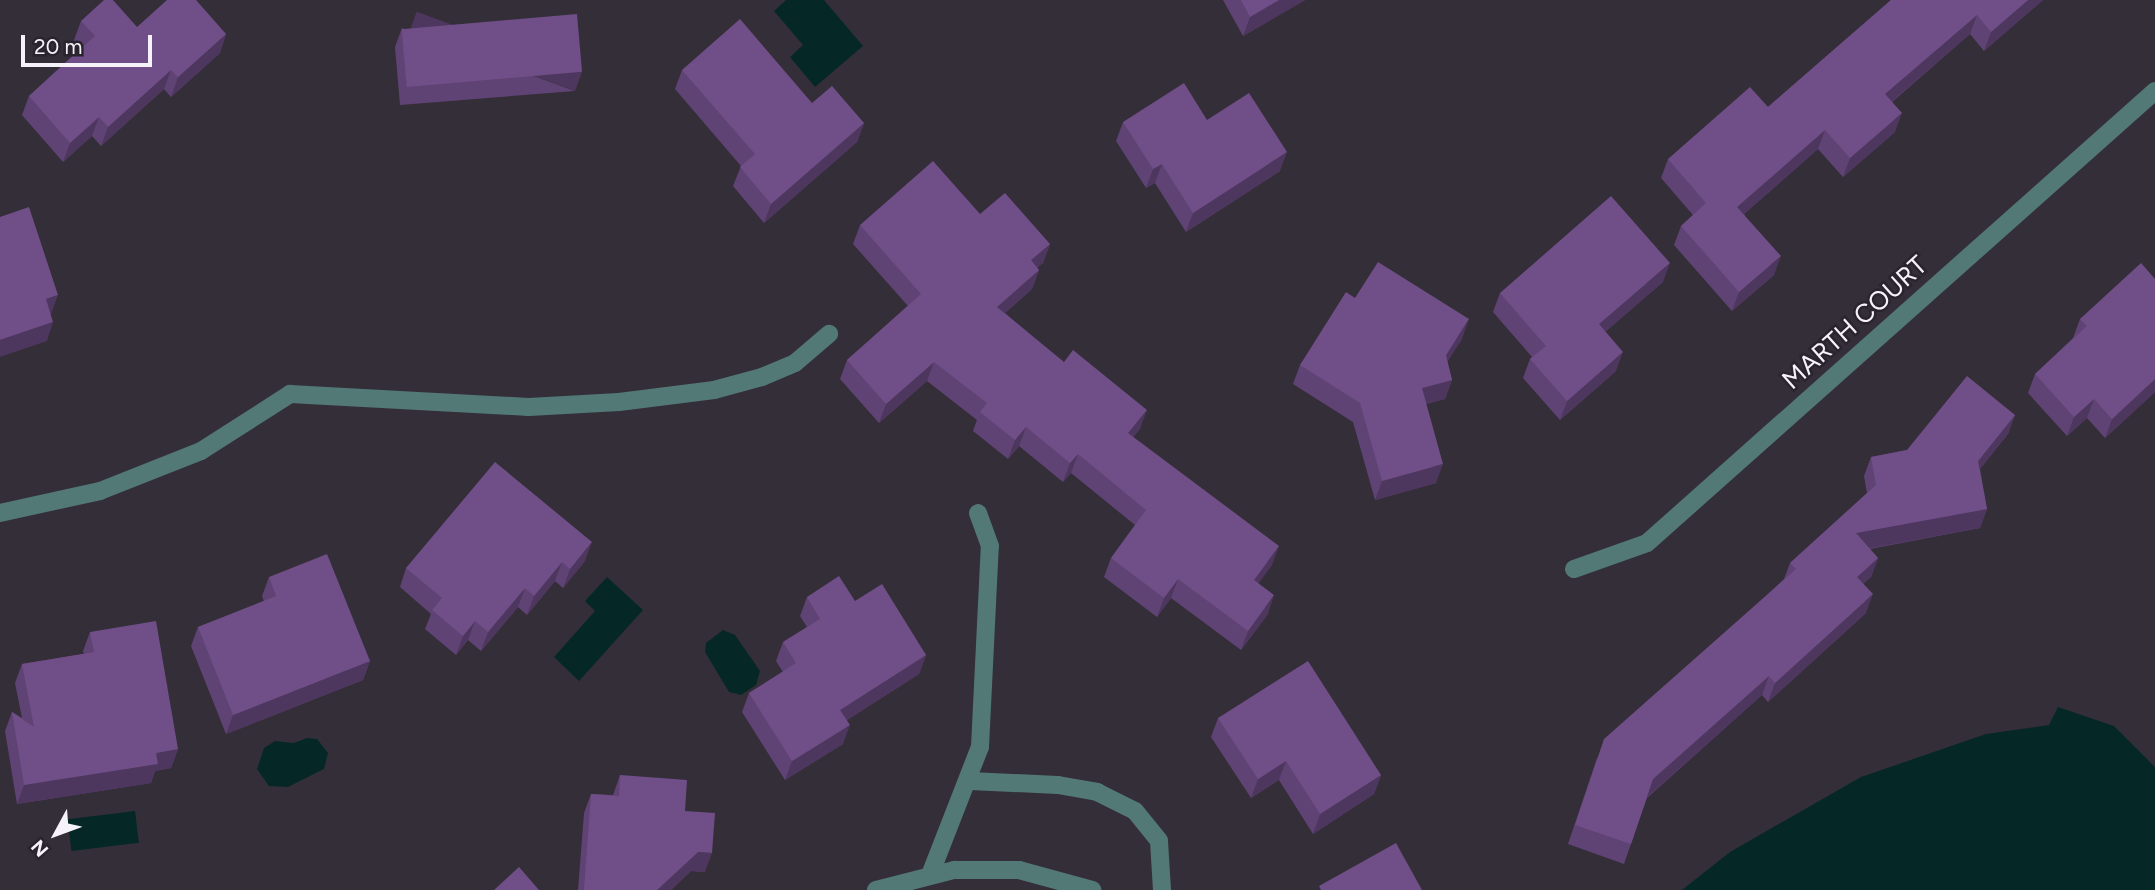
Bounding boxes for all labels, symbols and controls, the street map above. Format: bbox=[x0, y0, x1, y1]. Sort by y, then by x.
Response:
scale bar bbox=[24, 21, 156, 65]
text: 20 m bbox=[34, 34, 82, 59]
street label: MARTH COURT bbox=[1776, 250, 1934, 396]
north arrow bbox=[21, 799, 91, 869]
text: N bbox=[26, 835, 53, 861]

